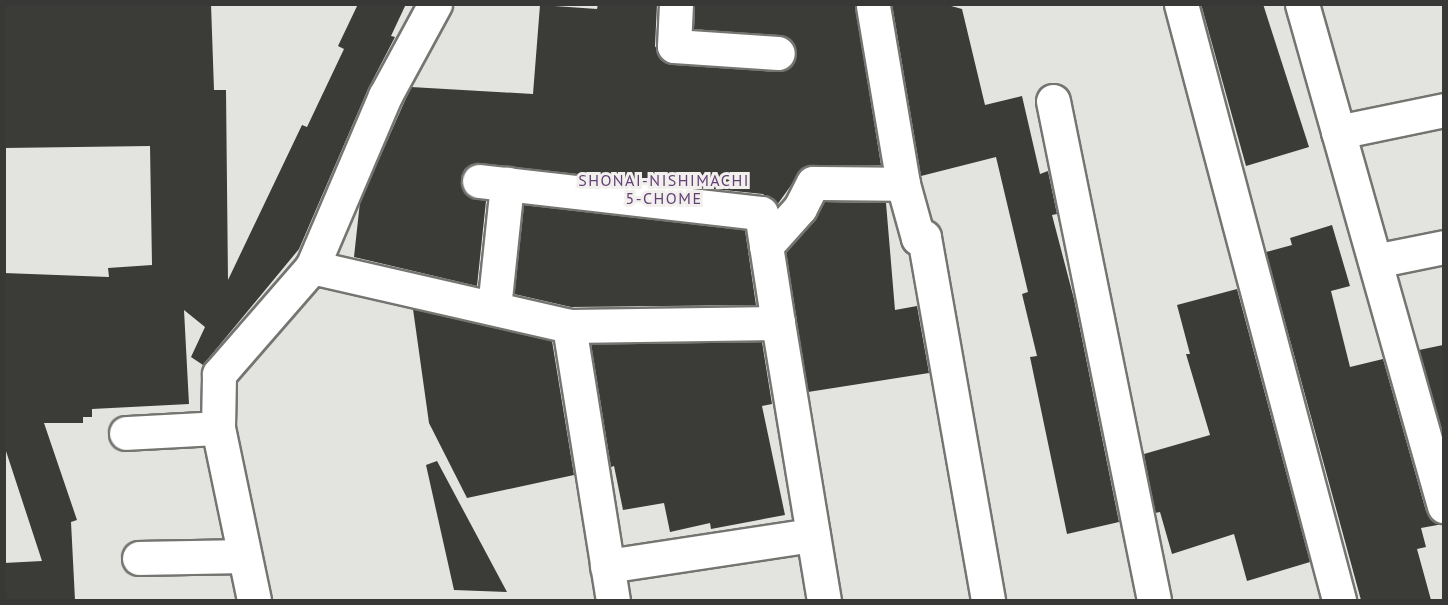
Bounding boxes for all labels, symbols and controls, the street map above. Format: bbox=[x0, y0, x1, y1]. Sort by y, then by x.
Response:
district label: SHONAI-NISHIMACHI 5-CHOME bbox=[578, 170, 750, 208]

